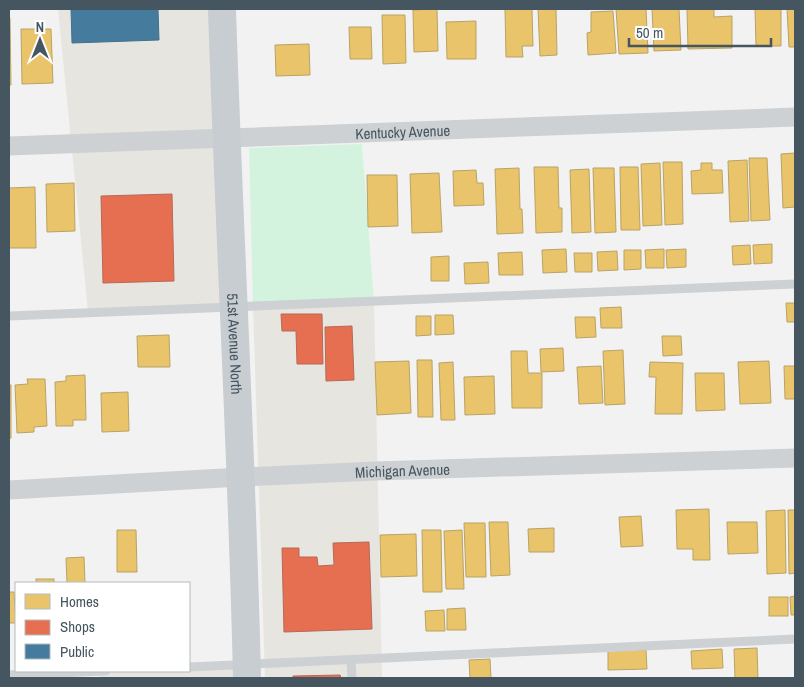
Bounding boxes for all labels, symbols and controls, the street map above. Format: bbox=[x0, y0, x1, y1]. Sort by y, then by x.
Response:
north arrow bbox=[15, 15, 65, 65]
scale bar bbox=[629, 15, 772, 47]
text: N bbox=[36, 18, 44, 36]
text: 50 m bbox=[636, 22, 663, 43]
street label: Kentucky Avenue bbox=[355, 119, 451, 144]
street label: 51st Avenue North bbox=[223, 293, 248, 395]
street label: Michigan Avenue bbox=[355, 458, 450, 482]
legend bbox=[15, 582, 190, 672]
text: Homes bbox=[60, 591, 99, 612]
text: Shops bbox=[60, 616, 95, 637]
text: Public bbox=[60, 641, 94, 662]

